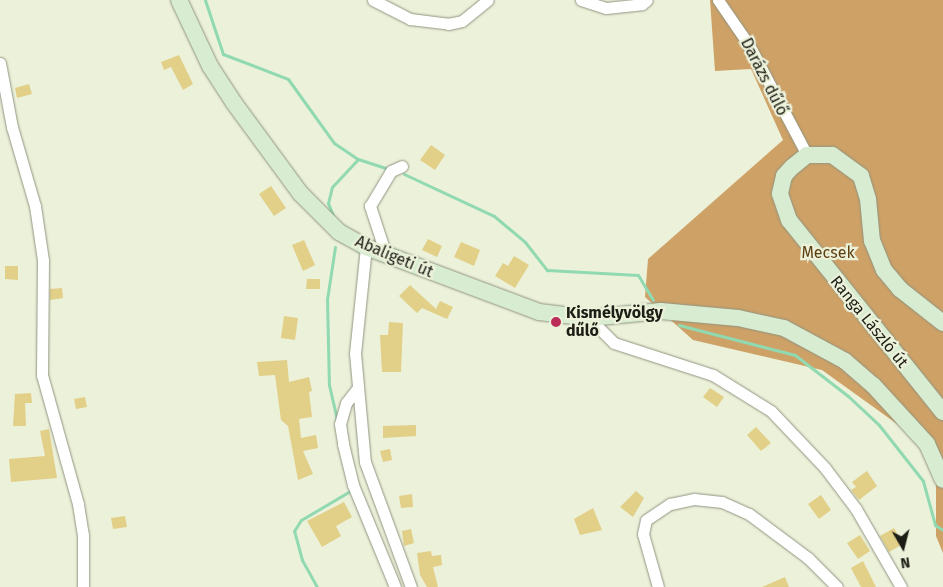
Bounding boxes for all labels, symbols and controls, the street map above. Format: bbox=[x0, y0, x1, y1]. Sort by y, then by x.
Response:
street label: Darázs dűlő bbox=[736, 35, 792, 119]
street label: Abaligeti út bbox=[352, 232, 436, 282]
park label: Mecsek bbox=[801, 243, 855, 263]
street label: Ranga László út bbox=[826, 272, 912, 372]
place label: Kismélyvölgy dűlő bbox=[566, 303, 663, 341]
marker: Kismélyvölgy dűlő bbox=[550, 316, 562, 328]
north arrow bbox=[878, 522, 928, 572]
text: N bbox=[899, 553, 911, 571]

